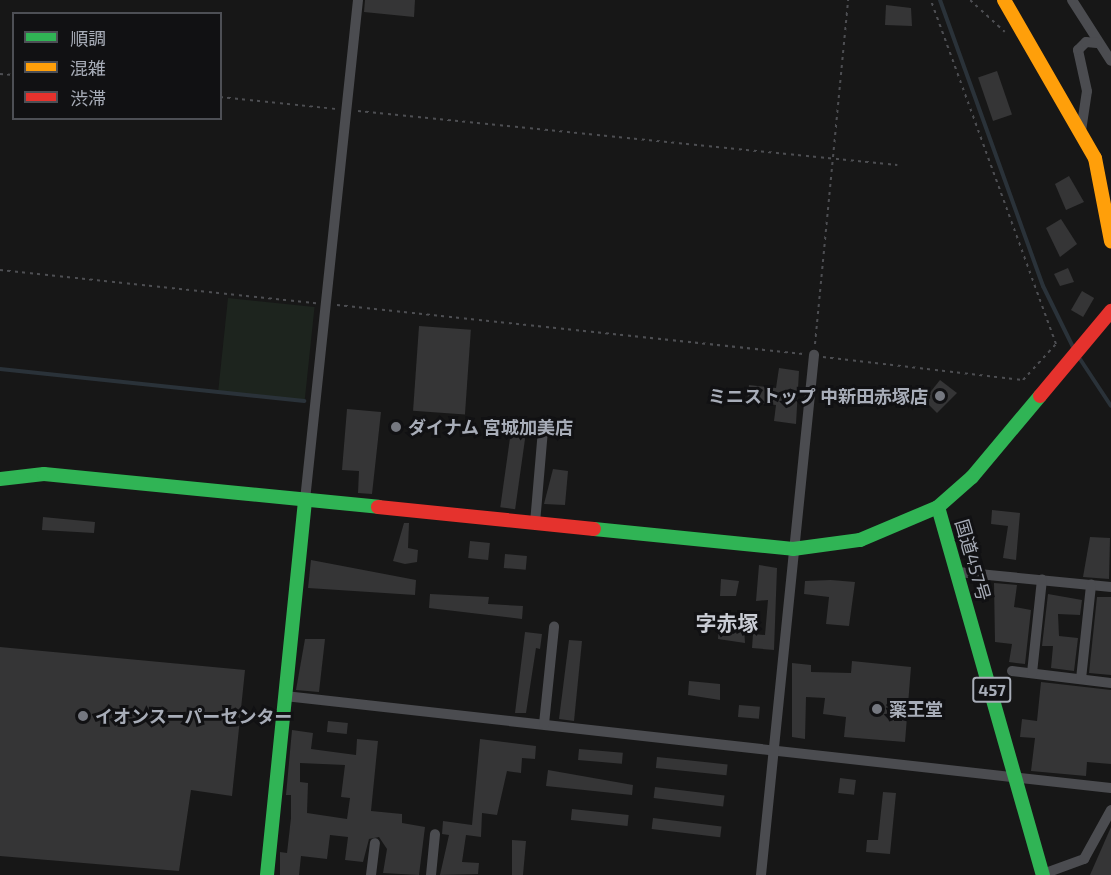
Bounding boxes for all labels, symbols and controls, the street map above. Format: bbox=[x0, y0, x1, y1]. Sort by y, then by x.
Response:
legend bbox=[12, 12, 222, 120]
text: 順調 bbox=[70, 27, 106, 49]
text: 混雑 bbox=[70, 57, 106, 79]
text: 渋滞 bbox=[70, 87, 106, 109]
place label: ミニストップ 中新田赤塚店 bbox=[708, 385, 928, 407]
marker: ミニストップ 中新田赤塚店 bbox=[933, 389, 947, 403]
place label: ダイナム 宮城加美店 bbox=[408, 416, 574, 438]
marker: ダイナム 宮城加美店 bbox=[389, 420, 403, 434]
street label: 国道457号 bbox=[951, 517, 995, 603]
district label: 字赤塚 bbox=[696, 610, 758, 636]
road number: 457 bbox=[971, 677, 1013, 703]
place label: 薬王堂 bbox=[889, 698, 943, 720]
marker: 薬王堂 bbox=[870, 702, 884, 716]
place label: イオンスーパーセンター bbox=[95, 705, 293, 727]
marker: イオンスーパーセンター bbox=[76, 709, 90, 723]

